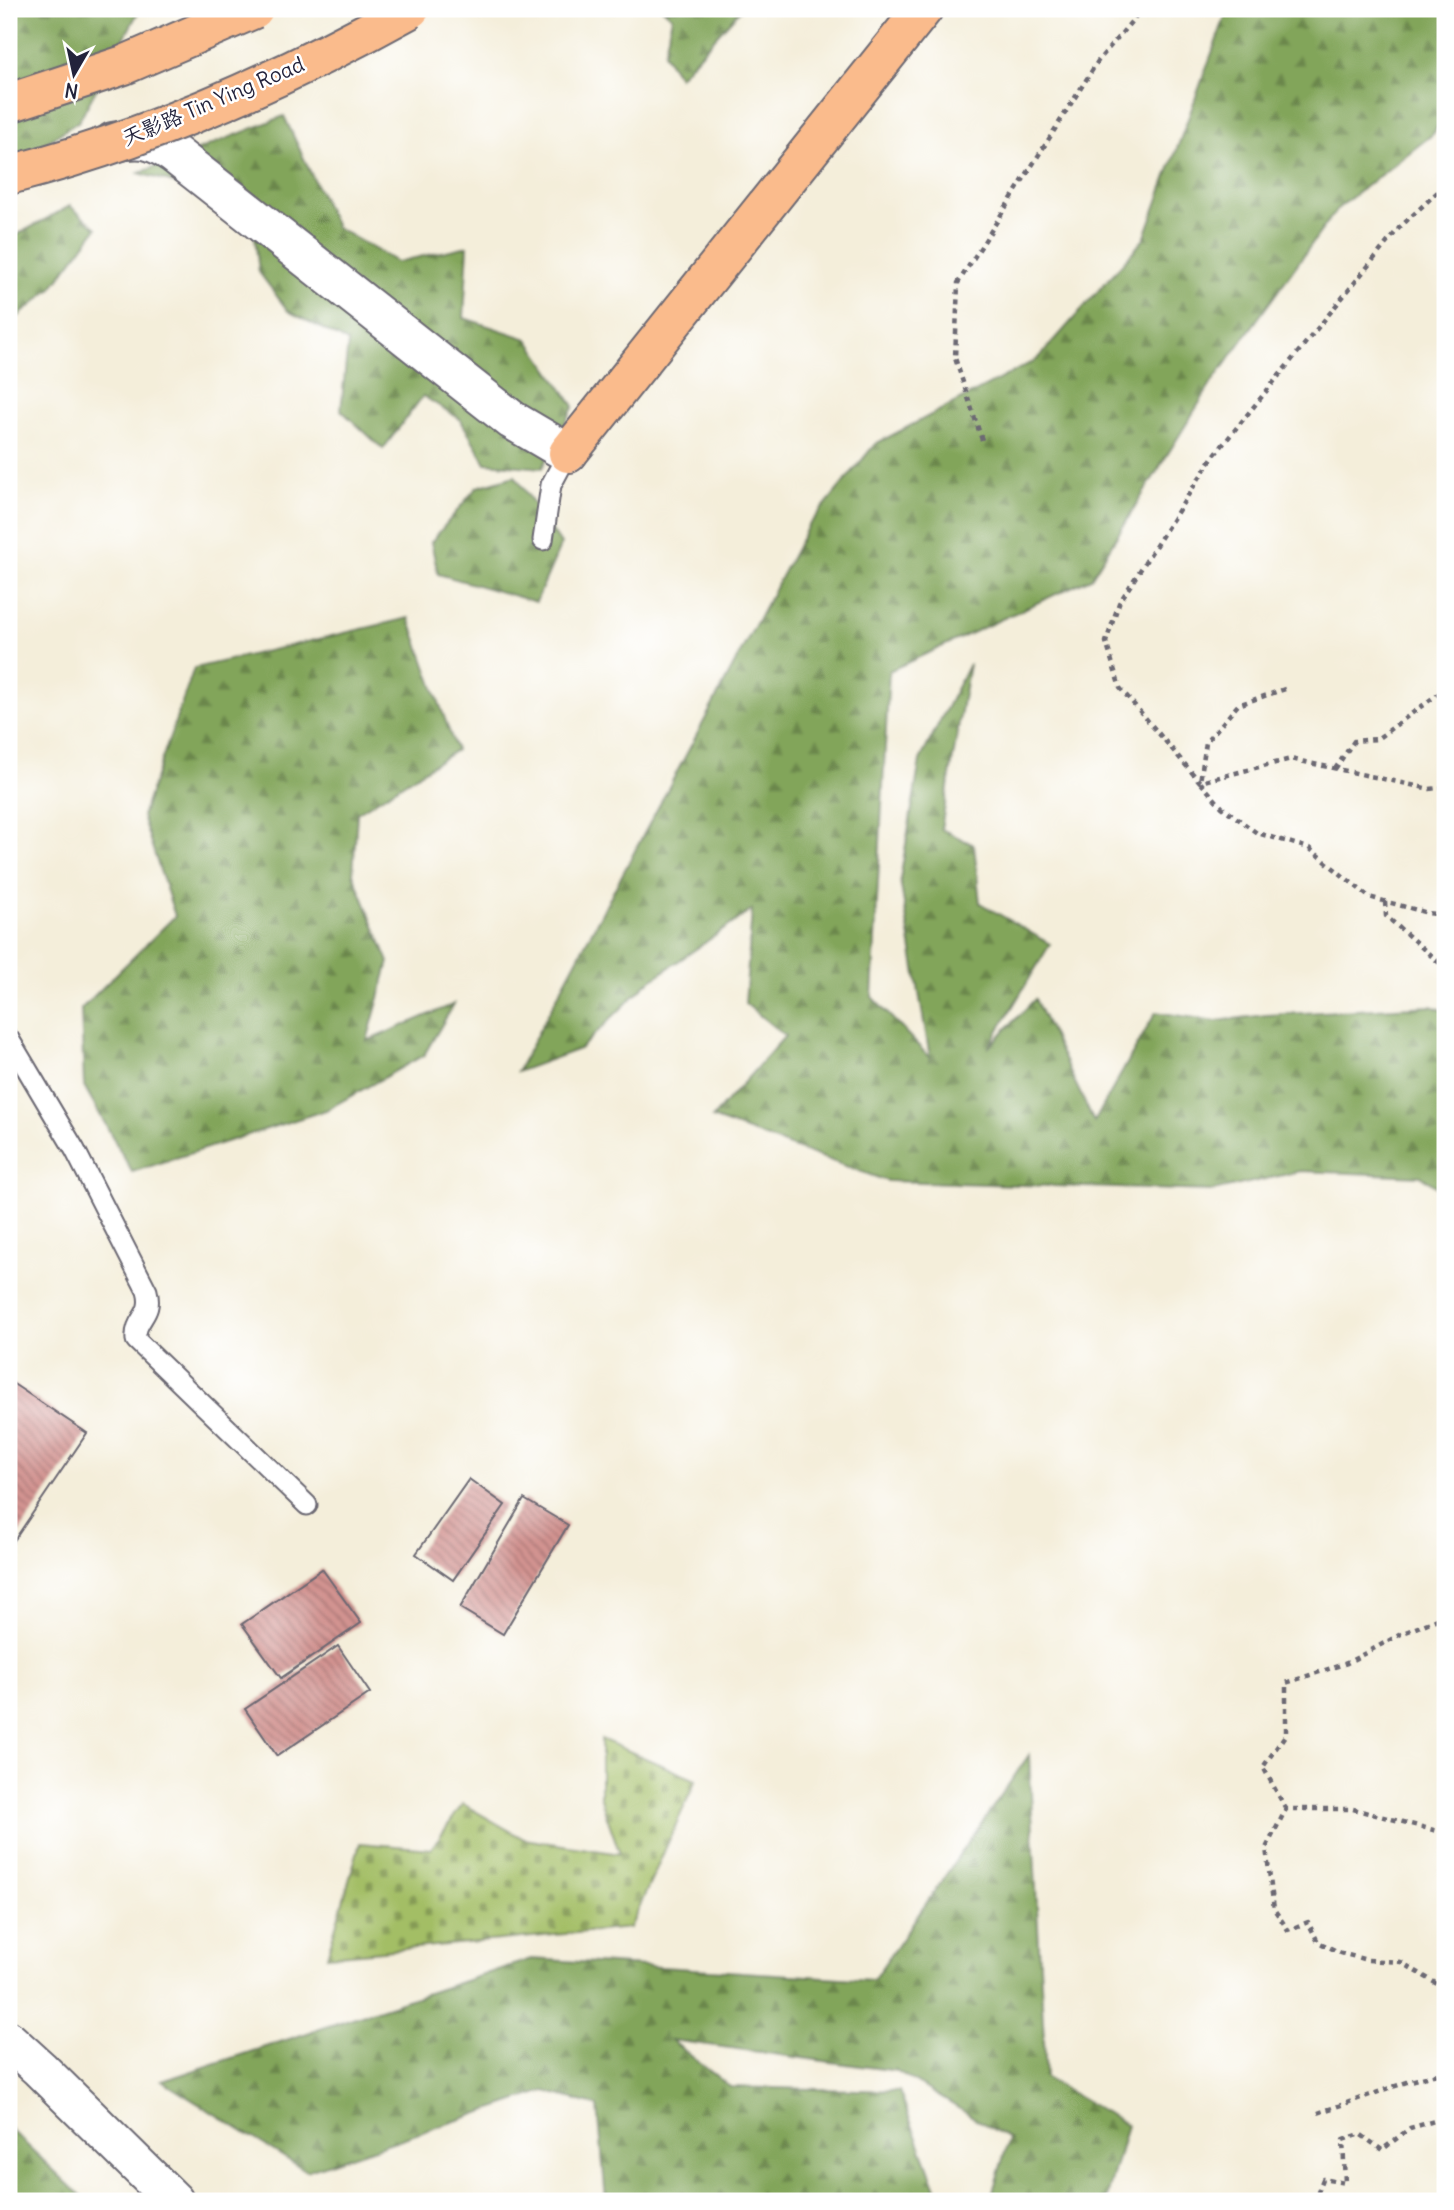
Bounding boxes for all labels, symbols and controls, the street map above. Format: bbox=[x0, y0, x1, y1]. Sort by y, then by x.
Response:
north arrow bbox=[38, 38, 108, 108]
street label: 天影路 Tin Ying Road bbox=[118, 50, 308, 152]
text: N bbox=[63, 78, 80, 104]

